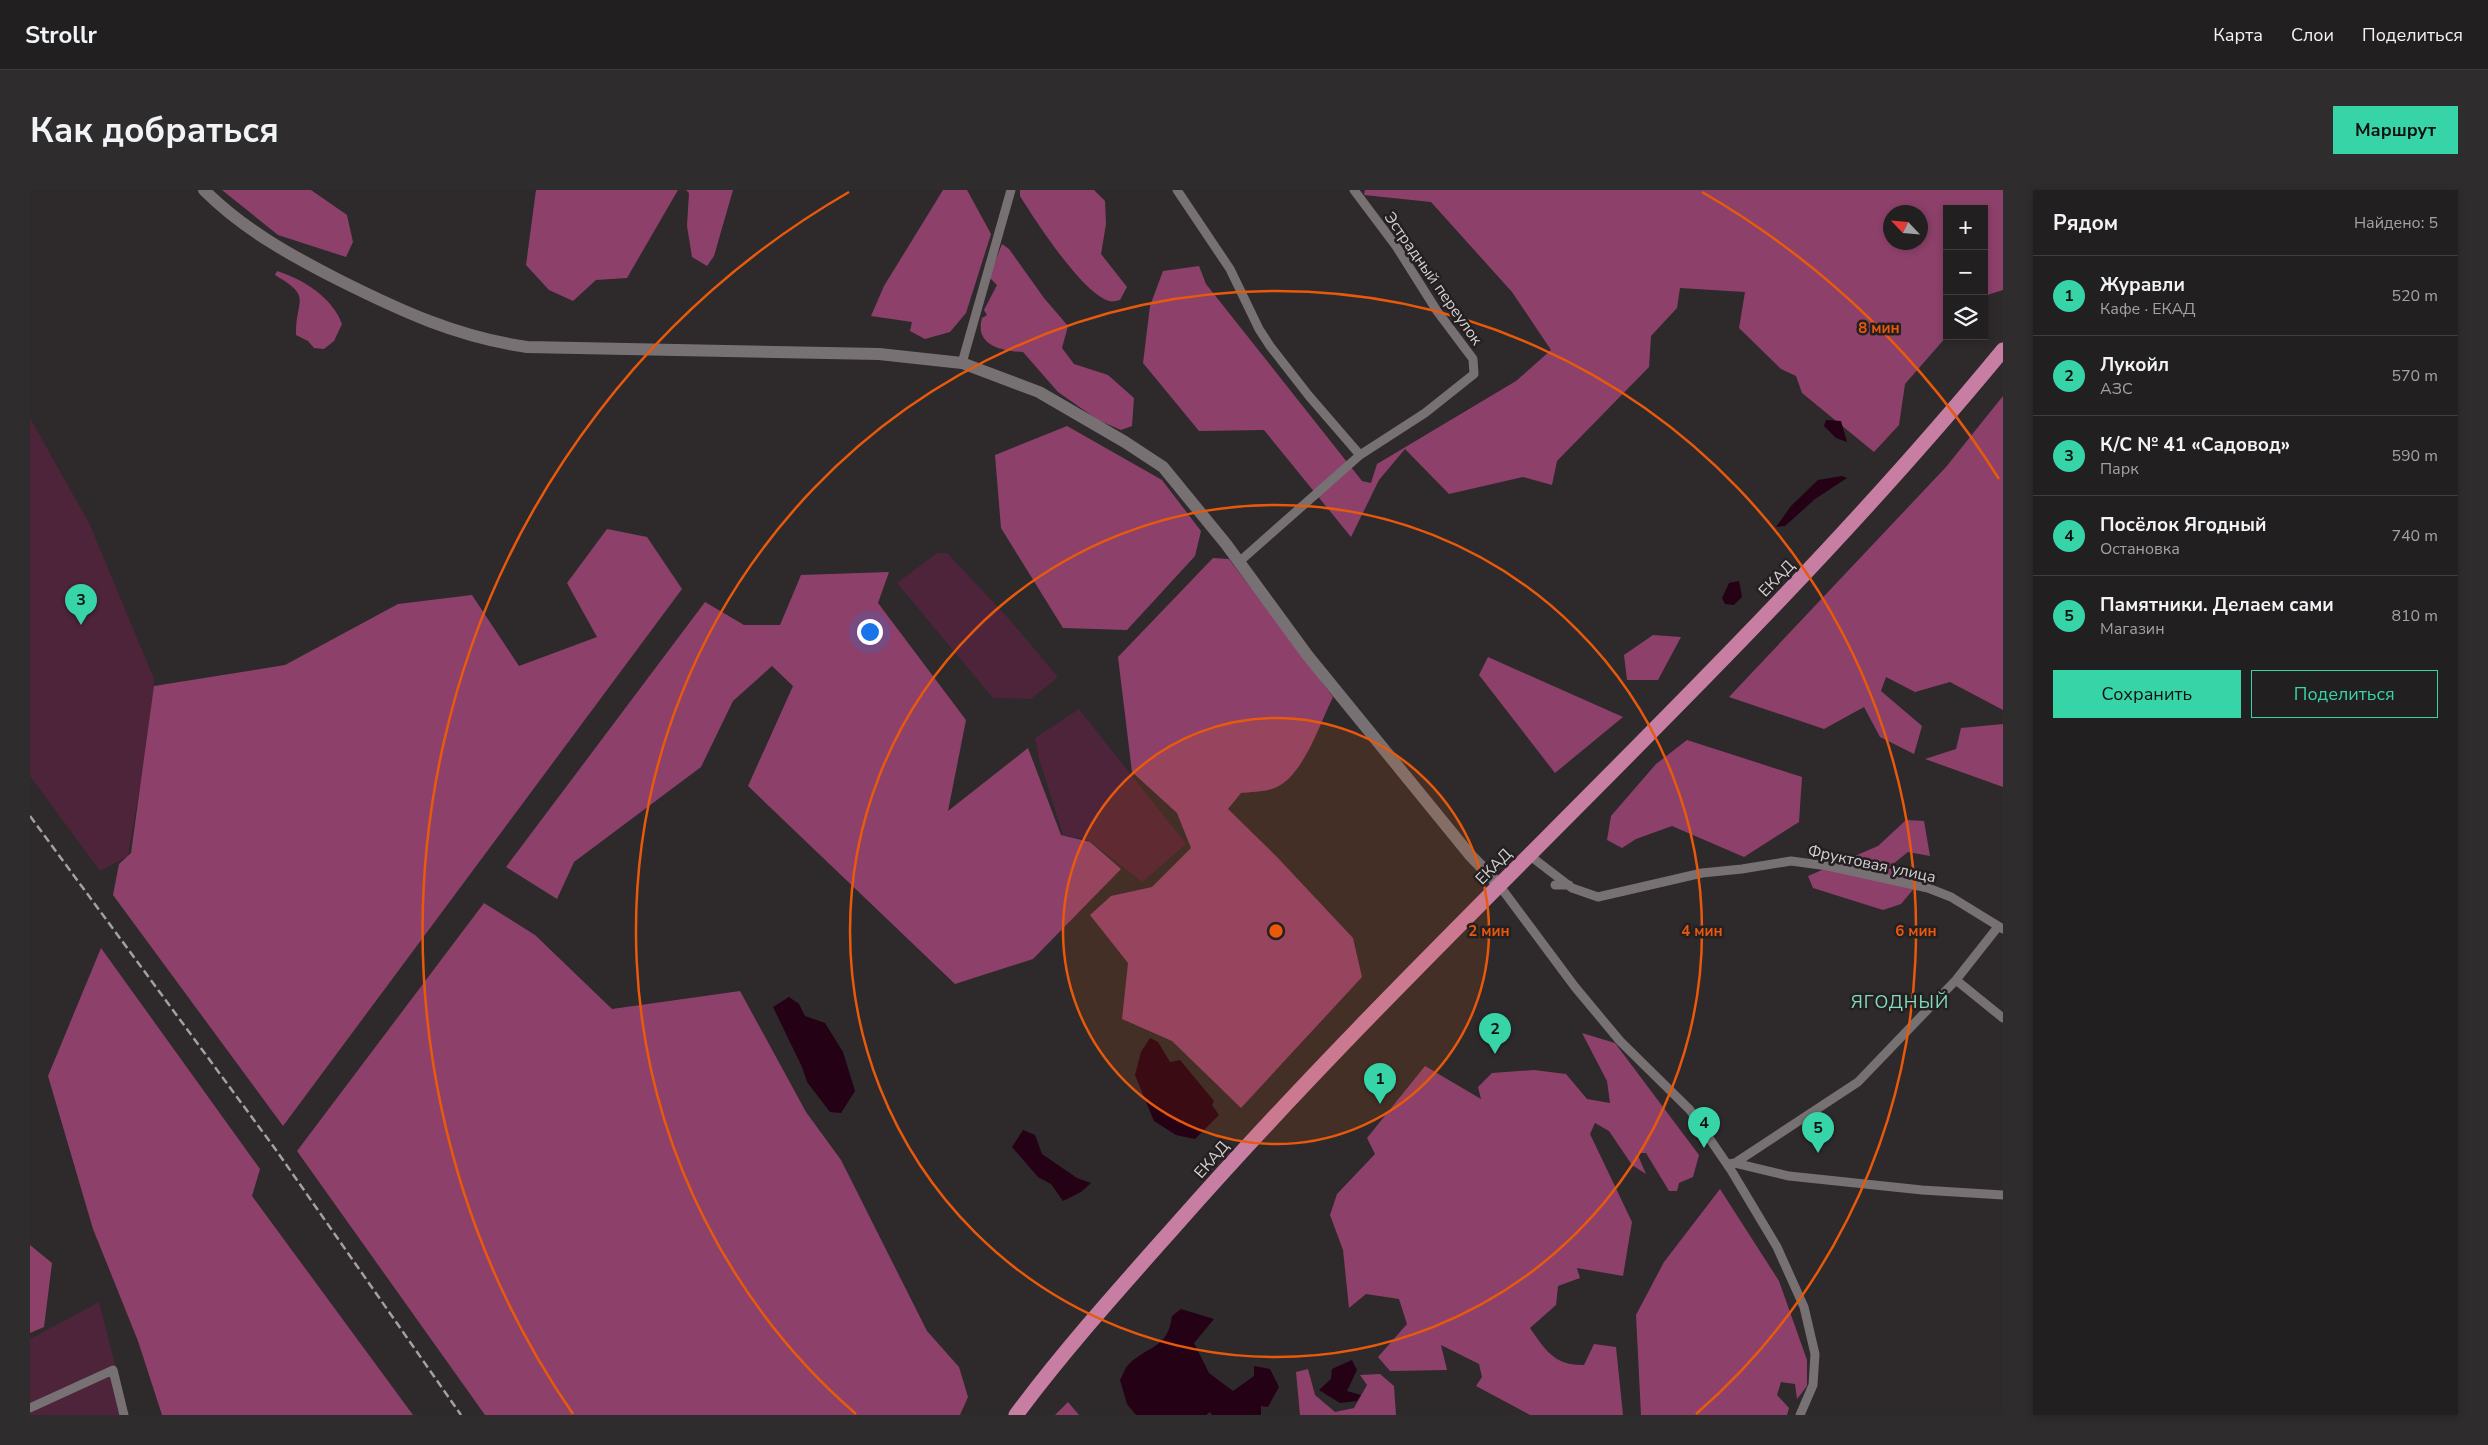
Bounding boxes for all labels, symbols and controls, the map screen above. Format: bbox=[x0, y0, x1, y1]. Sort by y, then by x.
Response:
text: Strollr bbox=[25, 19, 97, 51]
text: Карта bbox=[2213, 23, 2263, 47]
text: Слои bbox=[2291, 23, 2334, 47]
text: Поделиться bbox=[2362, 23, 2463, 47]
button: Маршрут bbox=[2333, 106, 2458, 154]
text: Как добраться bbox=[30, 107, 279, 154]
north arrow bbox=[1883, 205, 1928, 250]
map controls bbox=[1943, 205, 1988, 340]
button: + bbox=[1943, 205, 1988, 250]
street label: Эстрадный переулок bbox=[1379, 207, 1488, 350]
text: Рядом bbox=[2053, 209, 2118, 237]
text: Найдено: 5 bbox=[2354, 212, 2438, 234]
button: − bbox=[1943, 250, 1988, 295]
text: Журавли bbox=[2100, 272, 2185, 298]
text: 1 bbox=[2064, 285, 2074, 307]
text: 520 m bbox=[2391, 285, 2438, 307]
button: layers bbox=[1943, 295, 1988, 340]
text: Кафе · ЕКАД bbox=[2100, 298, 2196, 320]
text: 8 мин bbox=[1858, 318, 1900, 338]
text: Лукойл bbox=[2100, 352, 2169, 378]
text: 2 bbox=[2064, 365, 2074, 387]
text: 570 m bbox=[2391, 365, 2438, 387]
text: АЗС bbox=[2100, 378, 2133, 400]
text: К/С № 41 «Садовод» bbox=[2100, 432, 2290, 458]
text: 3 bbox=[2064, 445, 2074, 467]
text: 590 m bbox=[2391, 445, 2438, 467]
text: Парк bbox=[2100, 458, 2139, 480]
text: Посёлок Ягодный bbox=[2100, 512, 2266, 538]
text: 4 bbox=[2064, 525, 2074, 547]
text: 740 m bbox=[2391, 525, 2438, 547]
text: Остановка bbox=[2100, 538, 2180, 560]
street label: ЕКАД bbox=[1754, 555, 1800, 602]
pin: 3 bbox=[65, 584, 97, 625]
text: Памятники. Делаем сами bbox=[2100, 592, 2334, 618]
text: 5 bbox=[2064, 605, 2074, 627]
text: 810 m bbox=[2391, 605, 2438, 627]
text: Магазин bbox=[2100, 618, 2165, 640]
your location bbox=[857, 619, 883, 645]
button: Сохранить bbox=[2053, 670, 2241, 718]
button: Поделиться bbox=[2251, 670, 2438, 718]
street label: Фруктовая улица bbox=[1806, 840, 1938, 888]
street label: ЕКАД bbox=[1471, 843, 1517, 890]
text: 2 мин bbox=[1468, 921, 1510, 941]
text: 4 мин bbox=[1681, 921, 1723, 941]
text: 6 мин bbox=[1895, 921, 1937, 941]
centre of rings bbox=[1267, 922, 1285, 940]
district label: ЯГОДНЫЙ bbox=[1851, 990, 1949, 1014]
pin: 2 bbox=[1479, 1013, 1511, 1054]
pin: 1 bbox=[1364, 1063, 1396, 1104]
pin: 4 bbox=[1688, 1107, 1720, 1148]
pin: 5 bbox=[1802, 1112, 1834, 1153]
street label: ЕКАД bbox=[1189, 1136, 1235, 1183]

